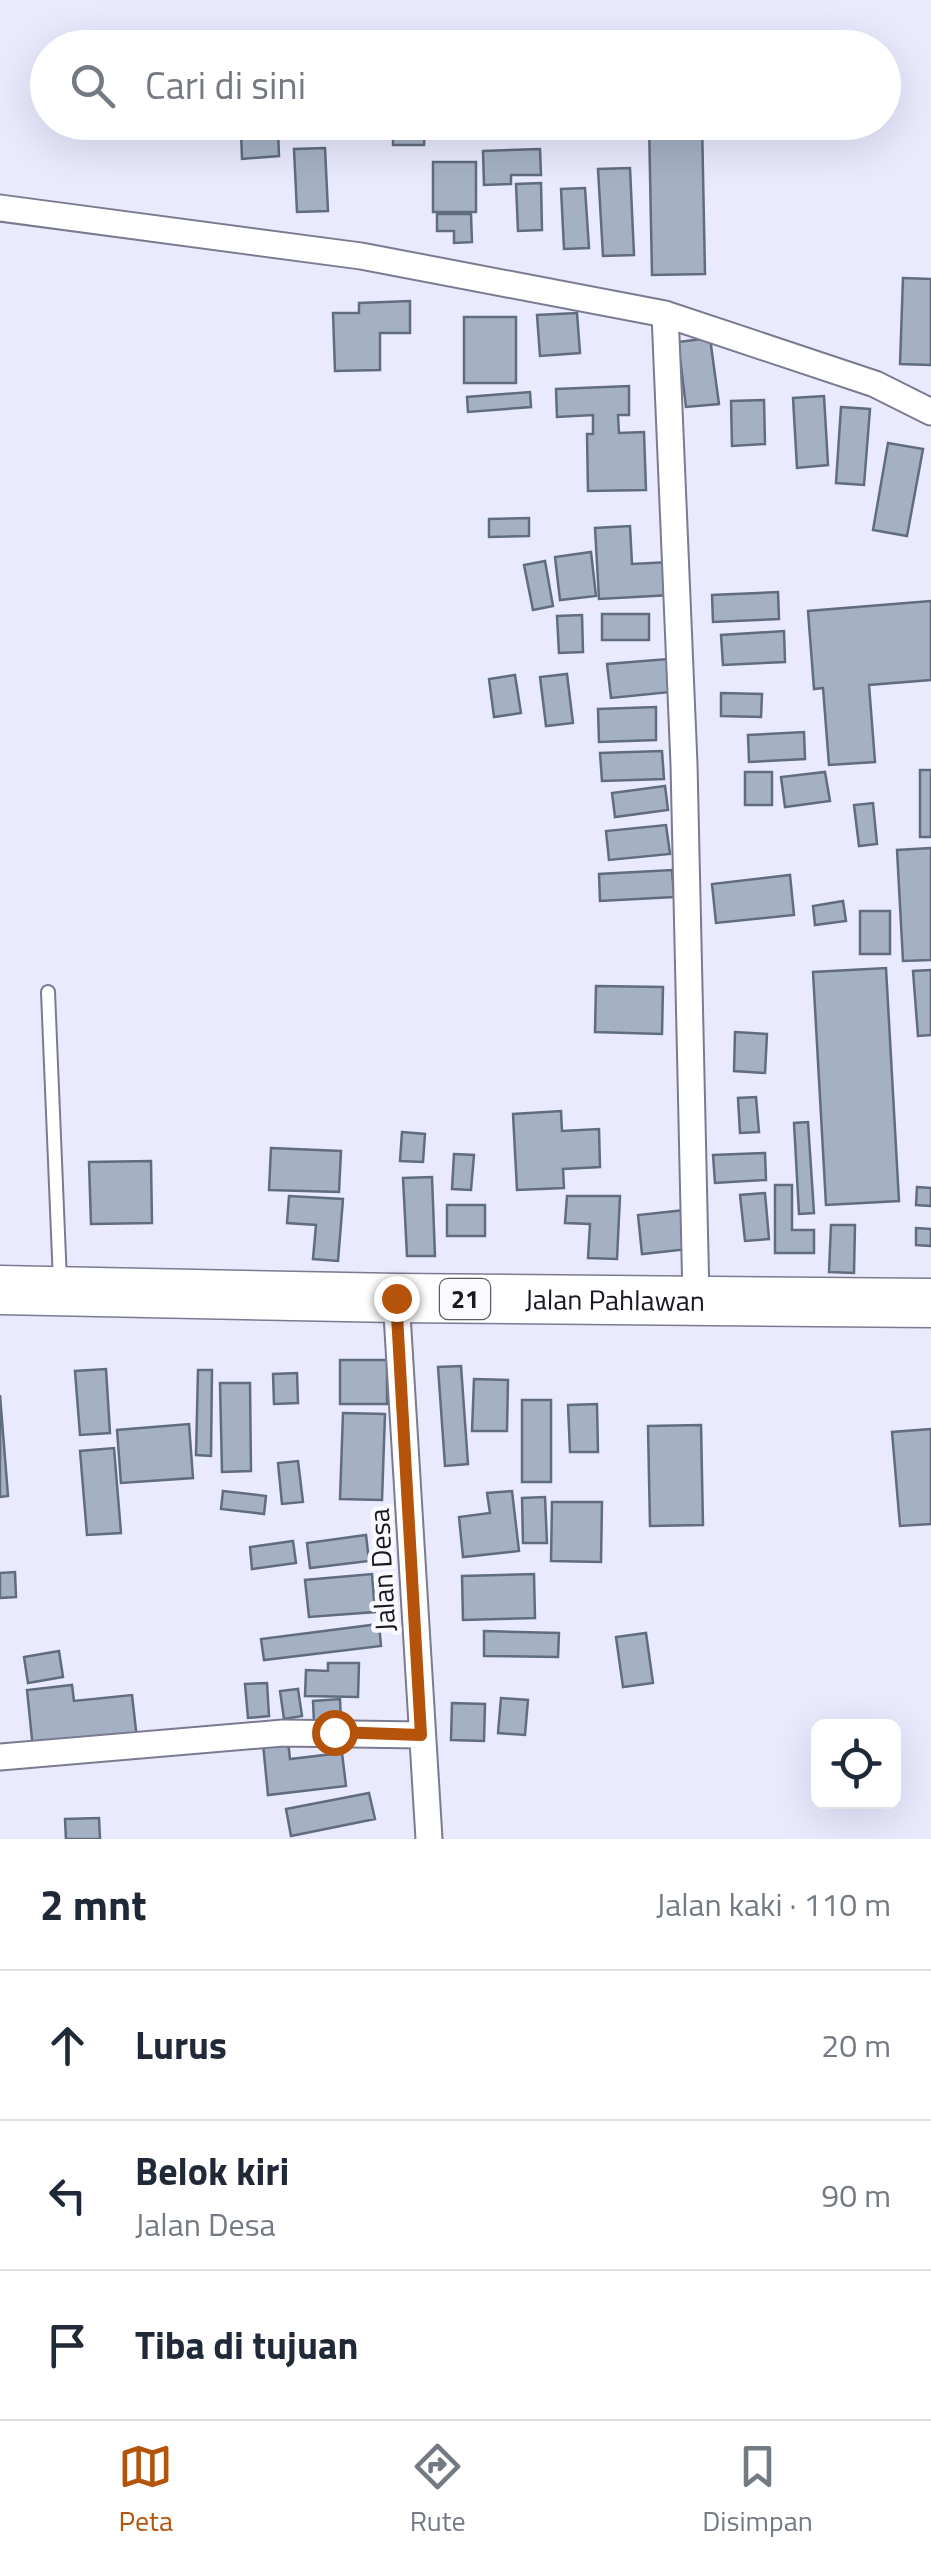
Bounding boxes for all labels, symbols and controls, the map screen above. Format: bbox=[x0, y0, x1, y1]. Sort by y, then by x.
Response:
search box bbox=[30, 30, 901, 140]
text: Cari di sini bbox=[145, 56, 306, 114]
icon: search bbox=[65, 58, 120, 113]
route end bbox=[374, 1276, 420, 1322]
street label: Jalan Pahlawan bbox=[525, 1277, 705, 1322]
road number: 21 bbox=[440, 1279, 490, 1319]
street label: Jalan Desa bbox=[357, 1507, 406, 1633]
route start bbox=[312, 1710, 358, 1756]
map controls bbox=[811, 1719, 901, 1809]
button: locate bbox=[811, 1719, 901, 1809]
text: 2 mnt bbox=[40, 1872, 147, 1936]
text: Jalan kaki · 110 m bbox=[656, 1880, 891, 1928]
text: Lurus bbox=[135, 2016, 227, 2074]
icon: ahead bbox=[40, 2018, 95, 2073]
text: 20 m bbox=[821, 2021, 891, 2069]
text: Belok kiri bbox=[135, 2142, 289, 2200]
icon: left bbox=[40, 2168, 95, 2223]
text: 90 m bbox=[821, 2171, 891, 2219]
text: Jalan Desa bbox=[135, 2200, 276, 2248]
text: Tiba di tujuan bbox=[135, 2316, 358, 2374]
icon: arrive bbox=[40, 2318, 95, 2373]
tab: Peta bbox=[118, 2439, 173, 2542]
tab: Rute bbox=[410, 2439, 466, 2542]
tab: Disimpan bbox=[702, 2439, 813, 2542]

